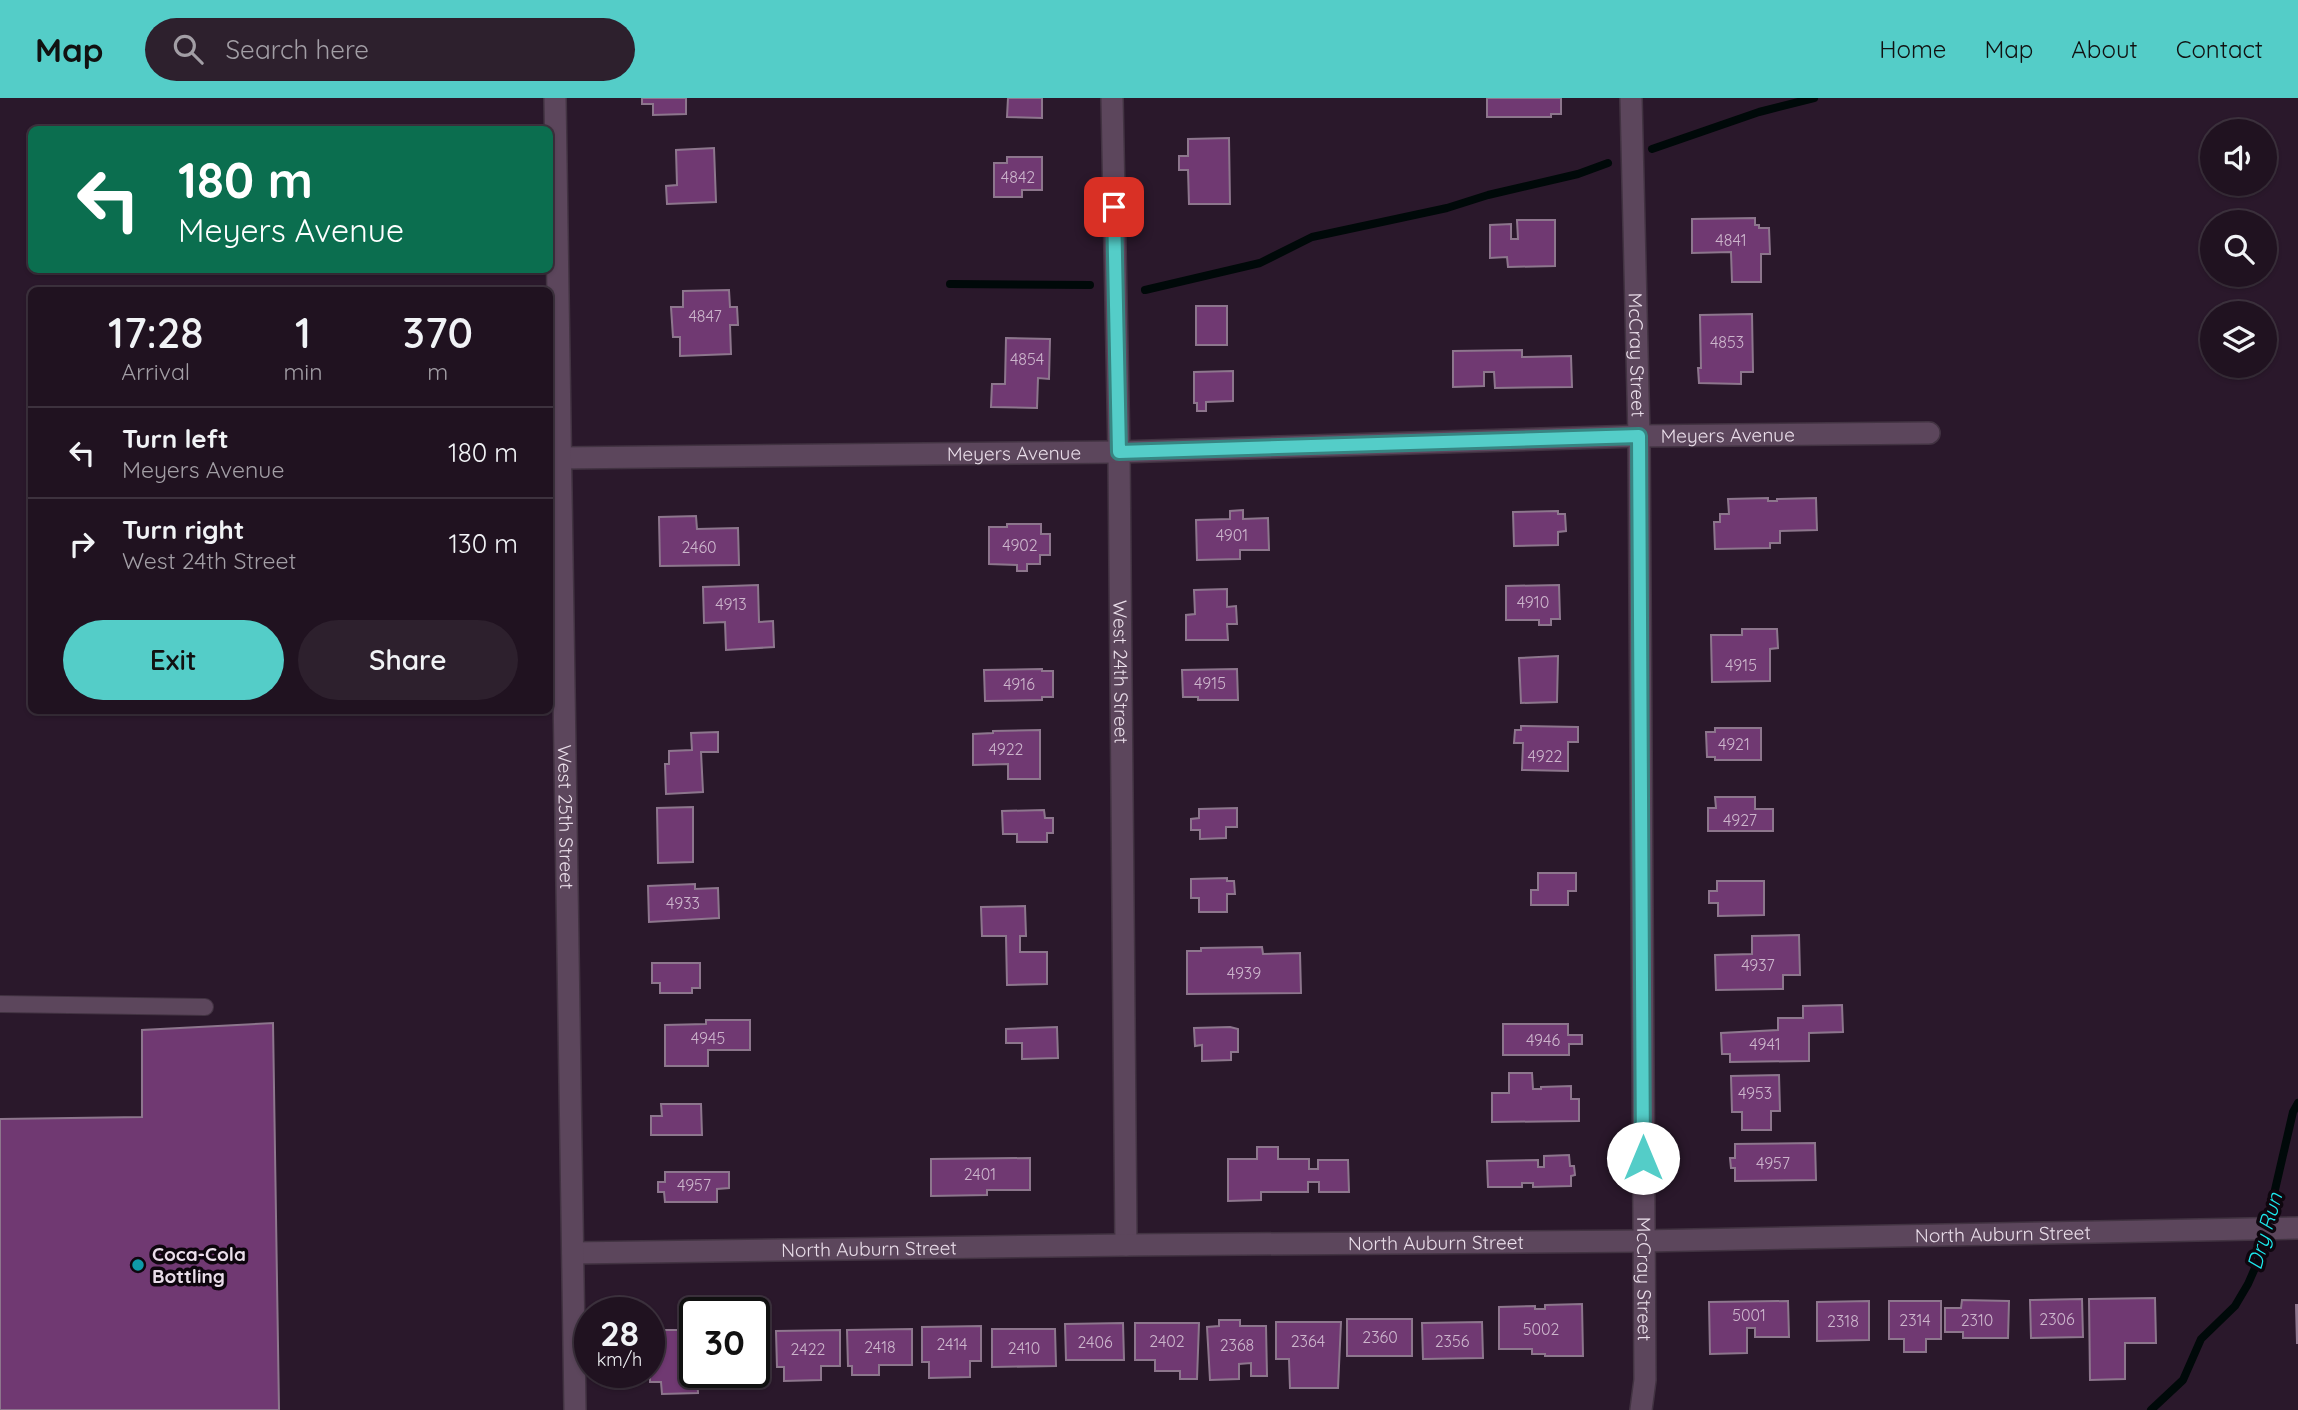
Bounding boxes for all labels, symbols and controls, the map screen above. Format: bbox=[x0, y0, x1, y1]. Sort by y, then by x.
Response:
search box bbox=[145, 18, 635, 81]
text: Map bbox=[35, 29, 103, 70]
icon: search bbox=[169, 30, 207, 68]
text: Search here bbox=[225, 33, 369, 66]
text: Home bbox=[1879, 34, 1946, 64]
text: Map bbox=[1984, 34, 2033, 64]
text: About bbox=[2071, 34, 2138, 64]
text: Contact bbox=[2176, 34, 2263, 64]
map controls bbox=[2200, 119, 2277, 378]
button: sound bbox=[2200, 119, 2277, 196]
text: 180 m bbox=[178, 149, 313, 210]
icon: left bbox=[63, 154, 154, 245]
house number: 4842 bbox=[1001, 167, 1035, 187]
pin bbox=[1084, 177, 1144, 237]
icon: arrive bbox=[1095, 188, 1133, 226]
text: Meyers Avenue bbox=[178, 210, 404, 250]
button: search bbox=[2200, 210, 2277, 287]
house number: 4841 bbox=[1715, 230, 1747, 250]
street label: McCray Street bbox=[1624, 292, 1651, 417]
button: layers bbox=[2200, 301, 2277, 378]
text: 17:28 bbox=[108, 306, 203, 359]
text: 1 bbox=[295, 306, 311, 359]
text: 370 bbox=[403, 306, 473, 359]
house number: 4847 bbox=[688, 306, 722, 326]
house number: 4853 bbox=[1710, 332, 1744, 352]
house number: 4854 bbox=[1010, 349, 1044, 369]
text: Arrival bbox=[121, 357, 190, 386]
text: min bbox=[283, 357, 323, 386]
text: m bbox=[427, 357, 448, 386]
text: Turn left bbox=[122, 422, 229, 455]
street label: Meyers Avenue bbox=[1660, 422, 1795, 448]
icon: left bbox=[63, 434, 101, 472]
text: 180 m bbox=[448, 436, 518, 469]
street label: Meyers Avenue bbox=[947, 440, 1081, 466]
text: Meyers Avenue bbox=[122, 455, 284, 484]
text: Turn right bbox=[122, 513, 244, 546]
icon: right bbox=[63, 525, 101, 563]
house number: 4901 bbox=[1216, 525, 1248, 545]
text: 130 m bbox=[448, 527, 518, 560]
house number: 4902 bbox=[1002, 535, 1038, 555]
house number: 2460 bbox=[681, 537, 717, 557]
text: West 24th Street bbox=[122, 546, 296, 575]
house number: 4910 bbox=[1517, 592, 1549, 612]
house number: 4913 bbox=[715, 594, 747, 614]
street label: West 24th Street bbox=[1108, 600, 1134, 744]
button: Exit bbox=[63, 620, 284, 700]
button: Share bbox=[298, 620, 518, 700]
house number: 4915 bbox=[1725, 655, 1757, 675]
house number: 4915 bbox=[1194, 673, 1226, 693]
house number: 4916 bbox=[1003, 674, 1035, 694]
house number: 4921 bbox=[1718, 734, 1750, 754]
house number: 4922 bbox=[989, 739, 1024, 759]
street label: West 25th Street bbox=[553, 744, 579, 889]
house number: 4922 bbox=[1528, 746, 1563, 766]
house number: 4927 bbox=[1723, 810, 1757, 830]
house number: 4933 bbox=[666, 893, 700, 913]
house number: 4937 bbox=[1741, 955, 1775, 975]
house number: 4939 bbox=[1227, 963, 1261, 983]
house number: 4945 bbox=[691, 1028, 725, 1048]
house number: 4946 bbox=[1526, 1030, 1560, 1050]
house number: 4941 bbox=[1749, 1034, 1781, 1054]
house number: 4953 bbox=[1738, 1083, 1772, 1103]
position arrow bbox=[1606, 1121, 1680, 1195]
house number: 4957 bbox=[1756, 1153, 1790, 1173]
house number: 2401 bbox=[964, 1164, 996, 1184]
house number: 4957 bbox=[677, 1175, 711, 1195]
water label: Dry Run bbox=[2241, 1189, 2288, 1272]
street label: McCray Street bbox=[1632, 1217, 1657, 1341]
street label: North Auburn Street bbox=[1915, 1220, 2091, 1248]
street label: North Auburn Street bbox=[1348, 1230, 1524, 1255]
street label: North Auburn Street bbox=[781, 1235, 957, 1262]
place label: Coca-Cola Bottling bbox=[152, 1242, 246, 1288]
marker: Coca-Cola Bottling bbox=[130, 1257, 146, 1273]
speed limit sign: 30 bbox=[679, 1297, 770, 1388]
house number: 5001 bbox=[1732, 1305, 1766, 1325]
house number: 2306 bbox=[2039, 1309, 2075, 1329]
house number: 2314 bbox=[1899, 1310, 1931, 1330]
house number: 2310 bbox=[1961, 1310, 1993, 1330]
text: 28 bbox=[600, 1311, 639, 1355]
house number: 2318 bbox=[1827, 1311, 1859, 1331]
house number: 5002 bbox=[1523, 1319, 1559, 1339]
house number: 2360 bbox=[1362, 1327, 1398, 1347]
house number: 2402 bbox=[1149, 1331, 1185, 1351]
house number: 2364 bbox=[1291, 1331, 1325, 1351]
house number: 2356 bbox=[1435, 1331, 1470, 1351]
house number: 2406 bbox=[1077, 1332, 1113, 1352]
house number: 2414 bbox=[936, 1334, 968, 1354]
house number: 2368 bbox=[1220, 1335, 1254, 1355]
house number: 2418 bbox=[864, 1337, 896, 1357]
house number: 2410 bbox=[1008, 1338, 1040, 1358]
house number: 2422 bbox=[791, 1339, 826, 1359]
text: km/h bbox=[597, 1348, 642, 1371]

